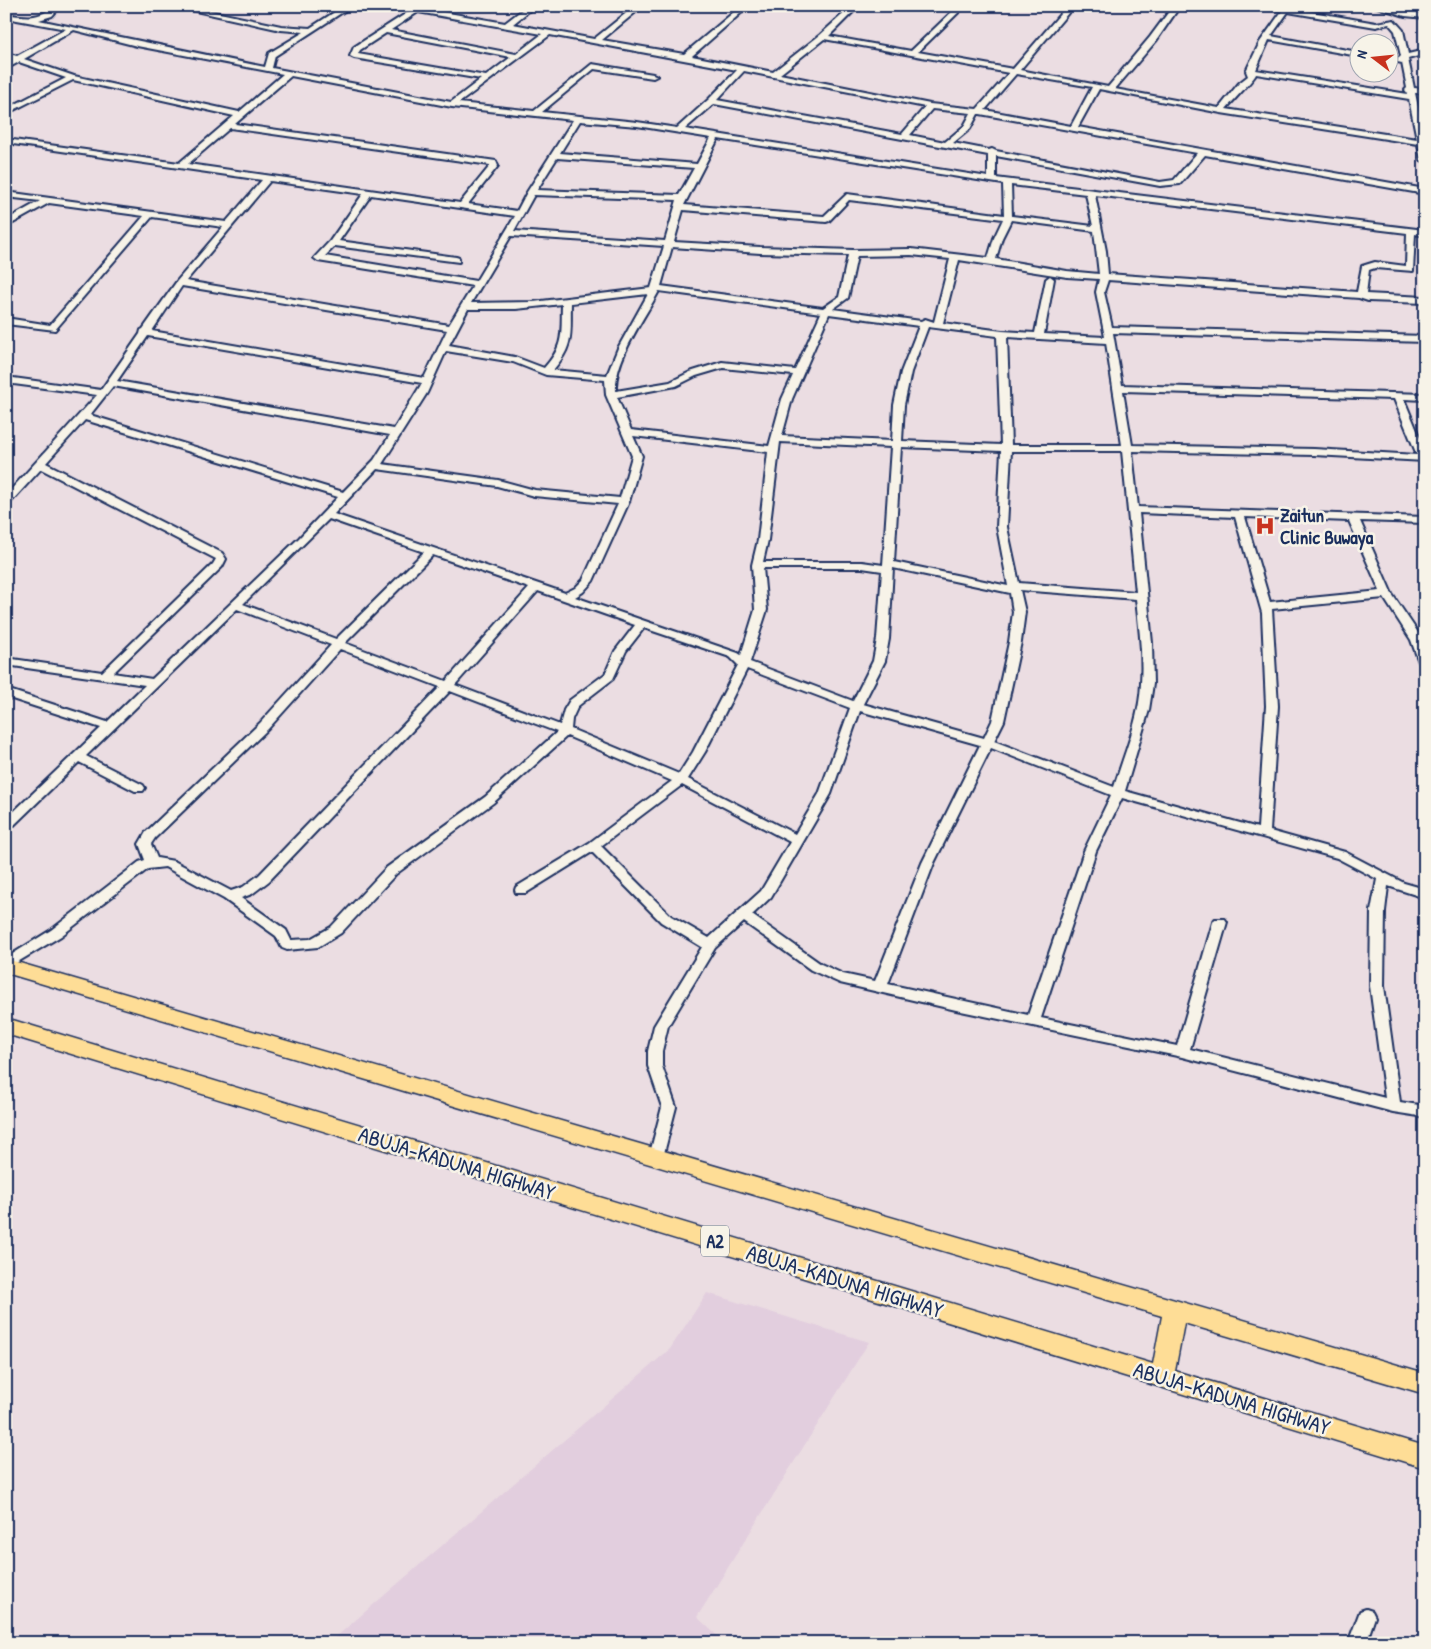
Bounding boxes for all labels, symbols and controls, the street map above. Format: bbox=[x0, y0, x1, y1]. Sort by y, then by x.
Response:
north arrow bbox=[1348, 32, 1398, 82]
text: N bbox=[1351, 48, 1371, 60]
place label: Zaitun Clinic Buwaya bbox=[1280, 502, 1374, 551]
hospital icon: Zaitun Clinic Buwaya bbox=[1254, 515, 1276, 537]
street label: ABUJA-KADUNA HIGHWAY bbox=[355, 1119, 559, 1207]
road number: A2 bbox=[701, 1226, 729, 1256]
street label: ABUJA-KADUNA HIGHWAY bbox=[743, 1237, 947, 1325]
street label: ABUJA-KADUNA HIGHWAY bbox=[1130, 1354, 1334, 1442]

